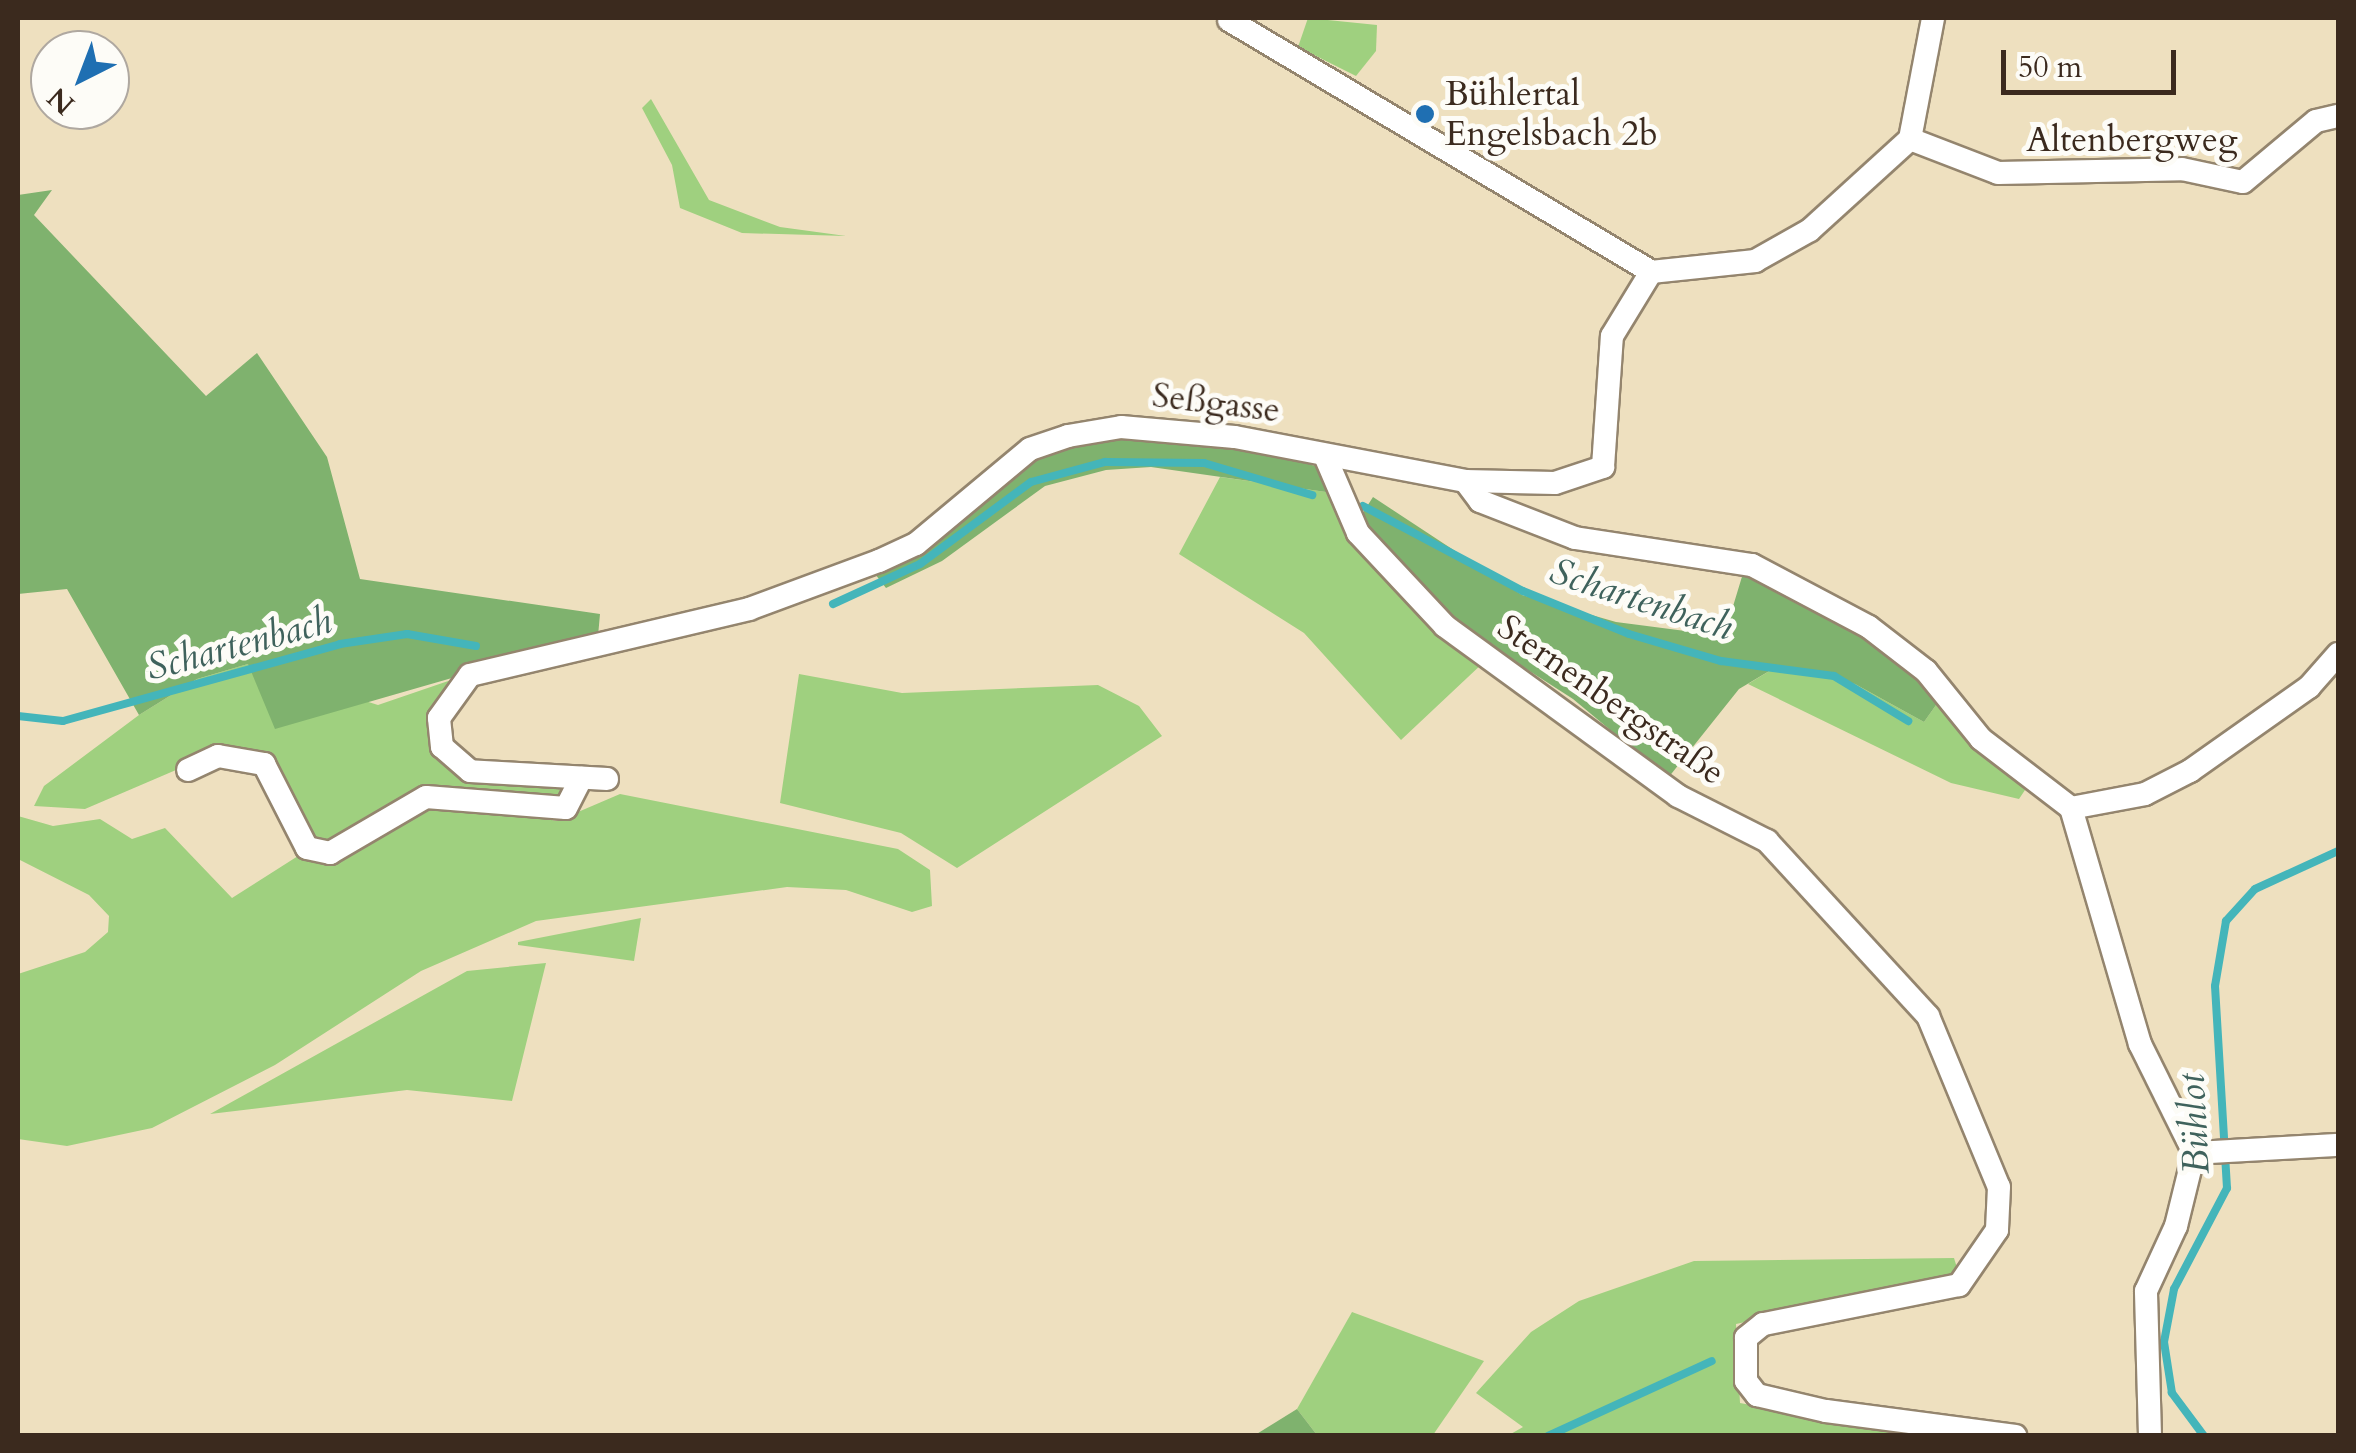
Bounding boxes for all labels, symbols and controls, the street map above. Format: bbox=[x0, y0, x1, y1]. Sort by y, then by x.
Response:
north arrow bbox=[30, 30, 130, 130]
scale bar bbox=[2006, 30, 2181, 92]
text: 50 m bbox=[2018, 47, 2082, 88]
place label: Bühlertal Engelsbach 2b bbox=[1445, 73, 1658, 155]
text: N bbox=[40, 79, 83, 123]
marker: Bühlertal Engelsbach 2b bbox=[1414, 103, 1436, 125]
street label: Altenbergweg bbox=[2026, 119, 2238, 161]
street label: Seßgasse bbox=[1150, 374, 1282, 432]
water label: Schartenbach bbox=[1544, 549, 1738, 651]
water label: Schartenbach bbox=[142, 598, 336, 692]
street label: Sternenbergstraße bbox=[1489, 606, 1733, 794]
water label: Bühlot bbox=[2170, 1072, 2220, 1176]

